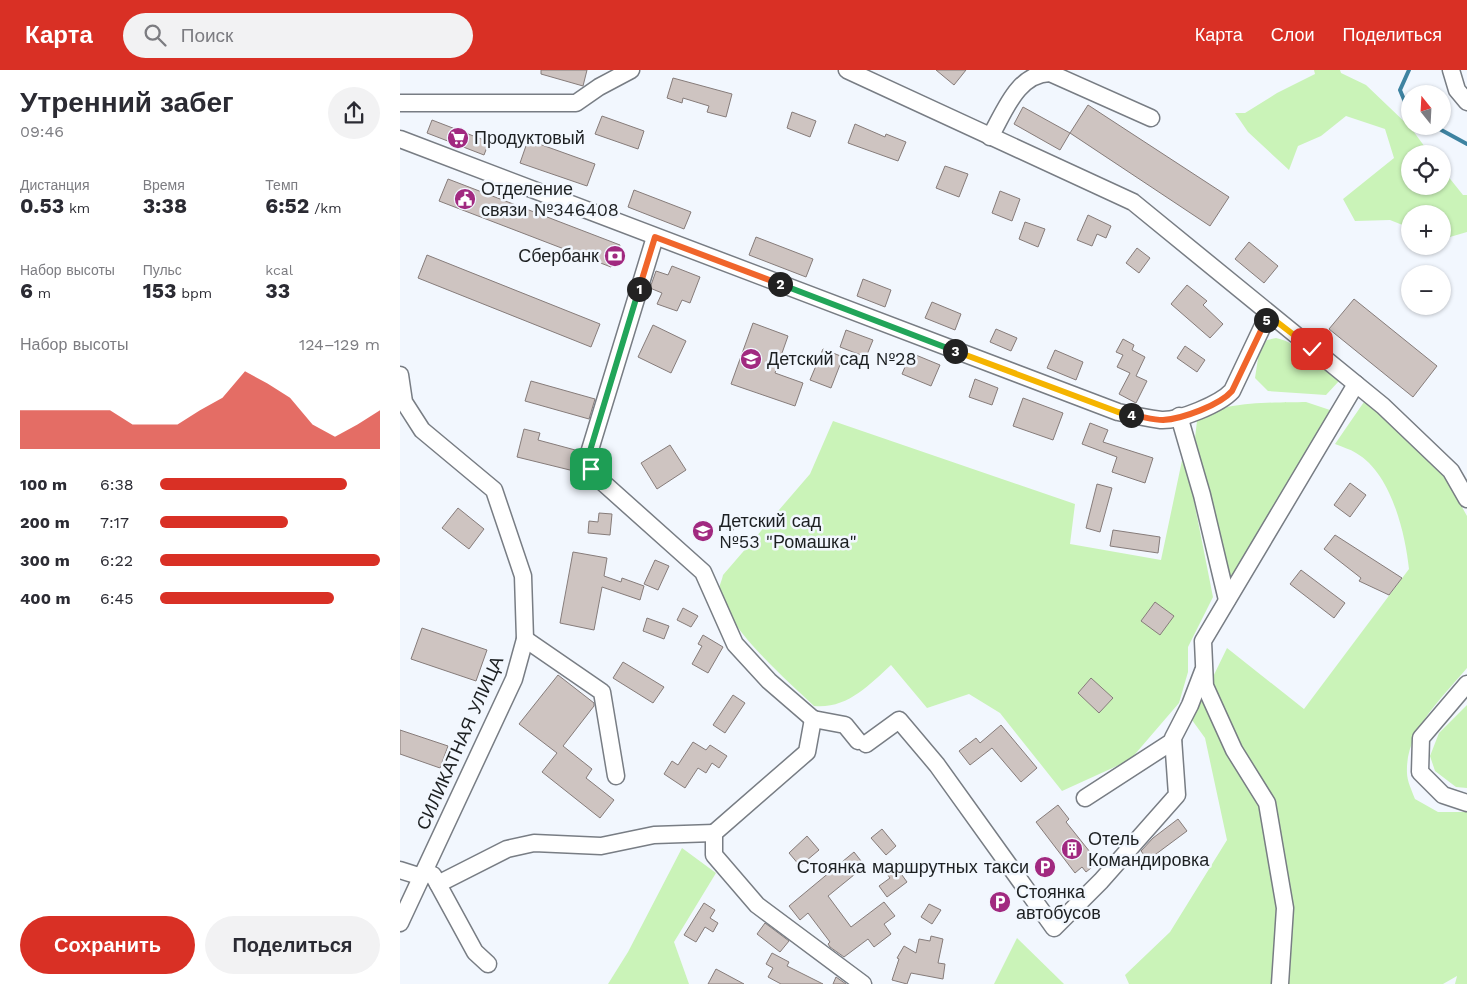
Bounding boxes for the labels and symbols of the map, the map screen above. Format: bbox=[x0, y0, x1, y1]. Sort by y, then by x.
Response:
north arrow bbox=[1401, 85, 1451, 135]
supermarket icon: Продуктовый bbox=[446, 126, 470, 150]
place label: Продуктовый bbox=[474, 127, 585, 148]
place label: Отделение связи №346408 bbox=[481, 178, 619, 220]
public building icon: Отделение связи №346408 bbox=[453, 187, 477, 211]
bank icon: Сбербанк bbox=[603, 244, 627, 268]
place label: Сбербанк bbox=[518, 245, 599, 266]
pin: 2 bbox=[768, 272, 792, 296]
pin: 1 bbox=[626, 276, 652, 302]
pin: 5 bbox=[1254, 308, 1278, 332]
pin bbox=[1291, 328, 1333, 370]
pin: 3 bbox=[942, 338, 968, 364]
school or university icon: Детский сад №28 bbox=[739, 347, 763, 371]
place label: Детский сад №28 bbox=[767, 348, 917, 369]
pin: 4 bbox=[1118, 402, 1144, 428]
pin bbox=[570, 448, 612, 490]
place label: Детский сад №53 "Ромашка" bbox=[719, 510, 857, 552]
school or university icon: Детский сад №53 "Ромашка" bbox=[691, 519, 715, 543]
street label: СИЛИКАТНАЯ УЛИЦА bbox=[412, 653, 507, 833]
place label: Отель Командировка bbox=[1088, 828, 1210, 870]
building icon: Отель Командировка bbox=[1060, 837, 1084, 861]
parking icon: Стоянка маршрутных такси bbox=[1033, 855, 1057, 879]
place label: Стоянка маршрутных такси bbox=[797, 856, 1029, 877]
place label: Стоянка автобусов bbox=[1016, 881, 1101, 923]
parking icon: Стоянка автобусов bbox=[988, 890, 1012, 914]

